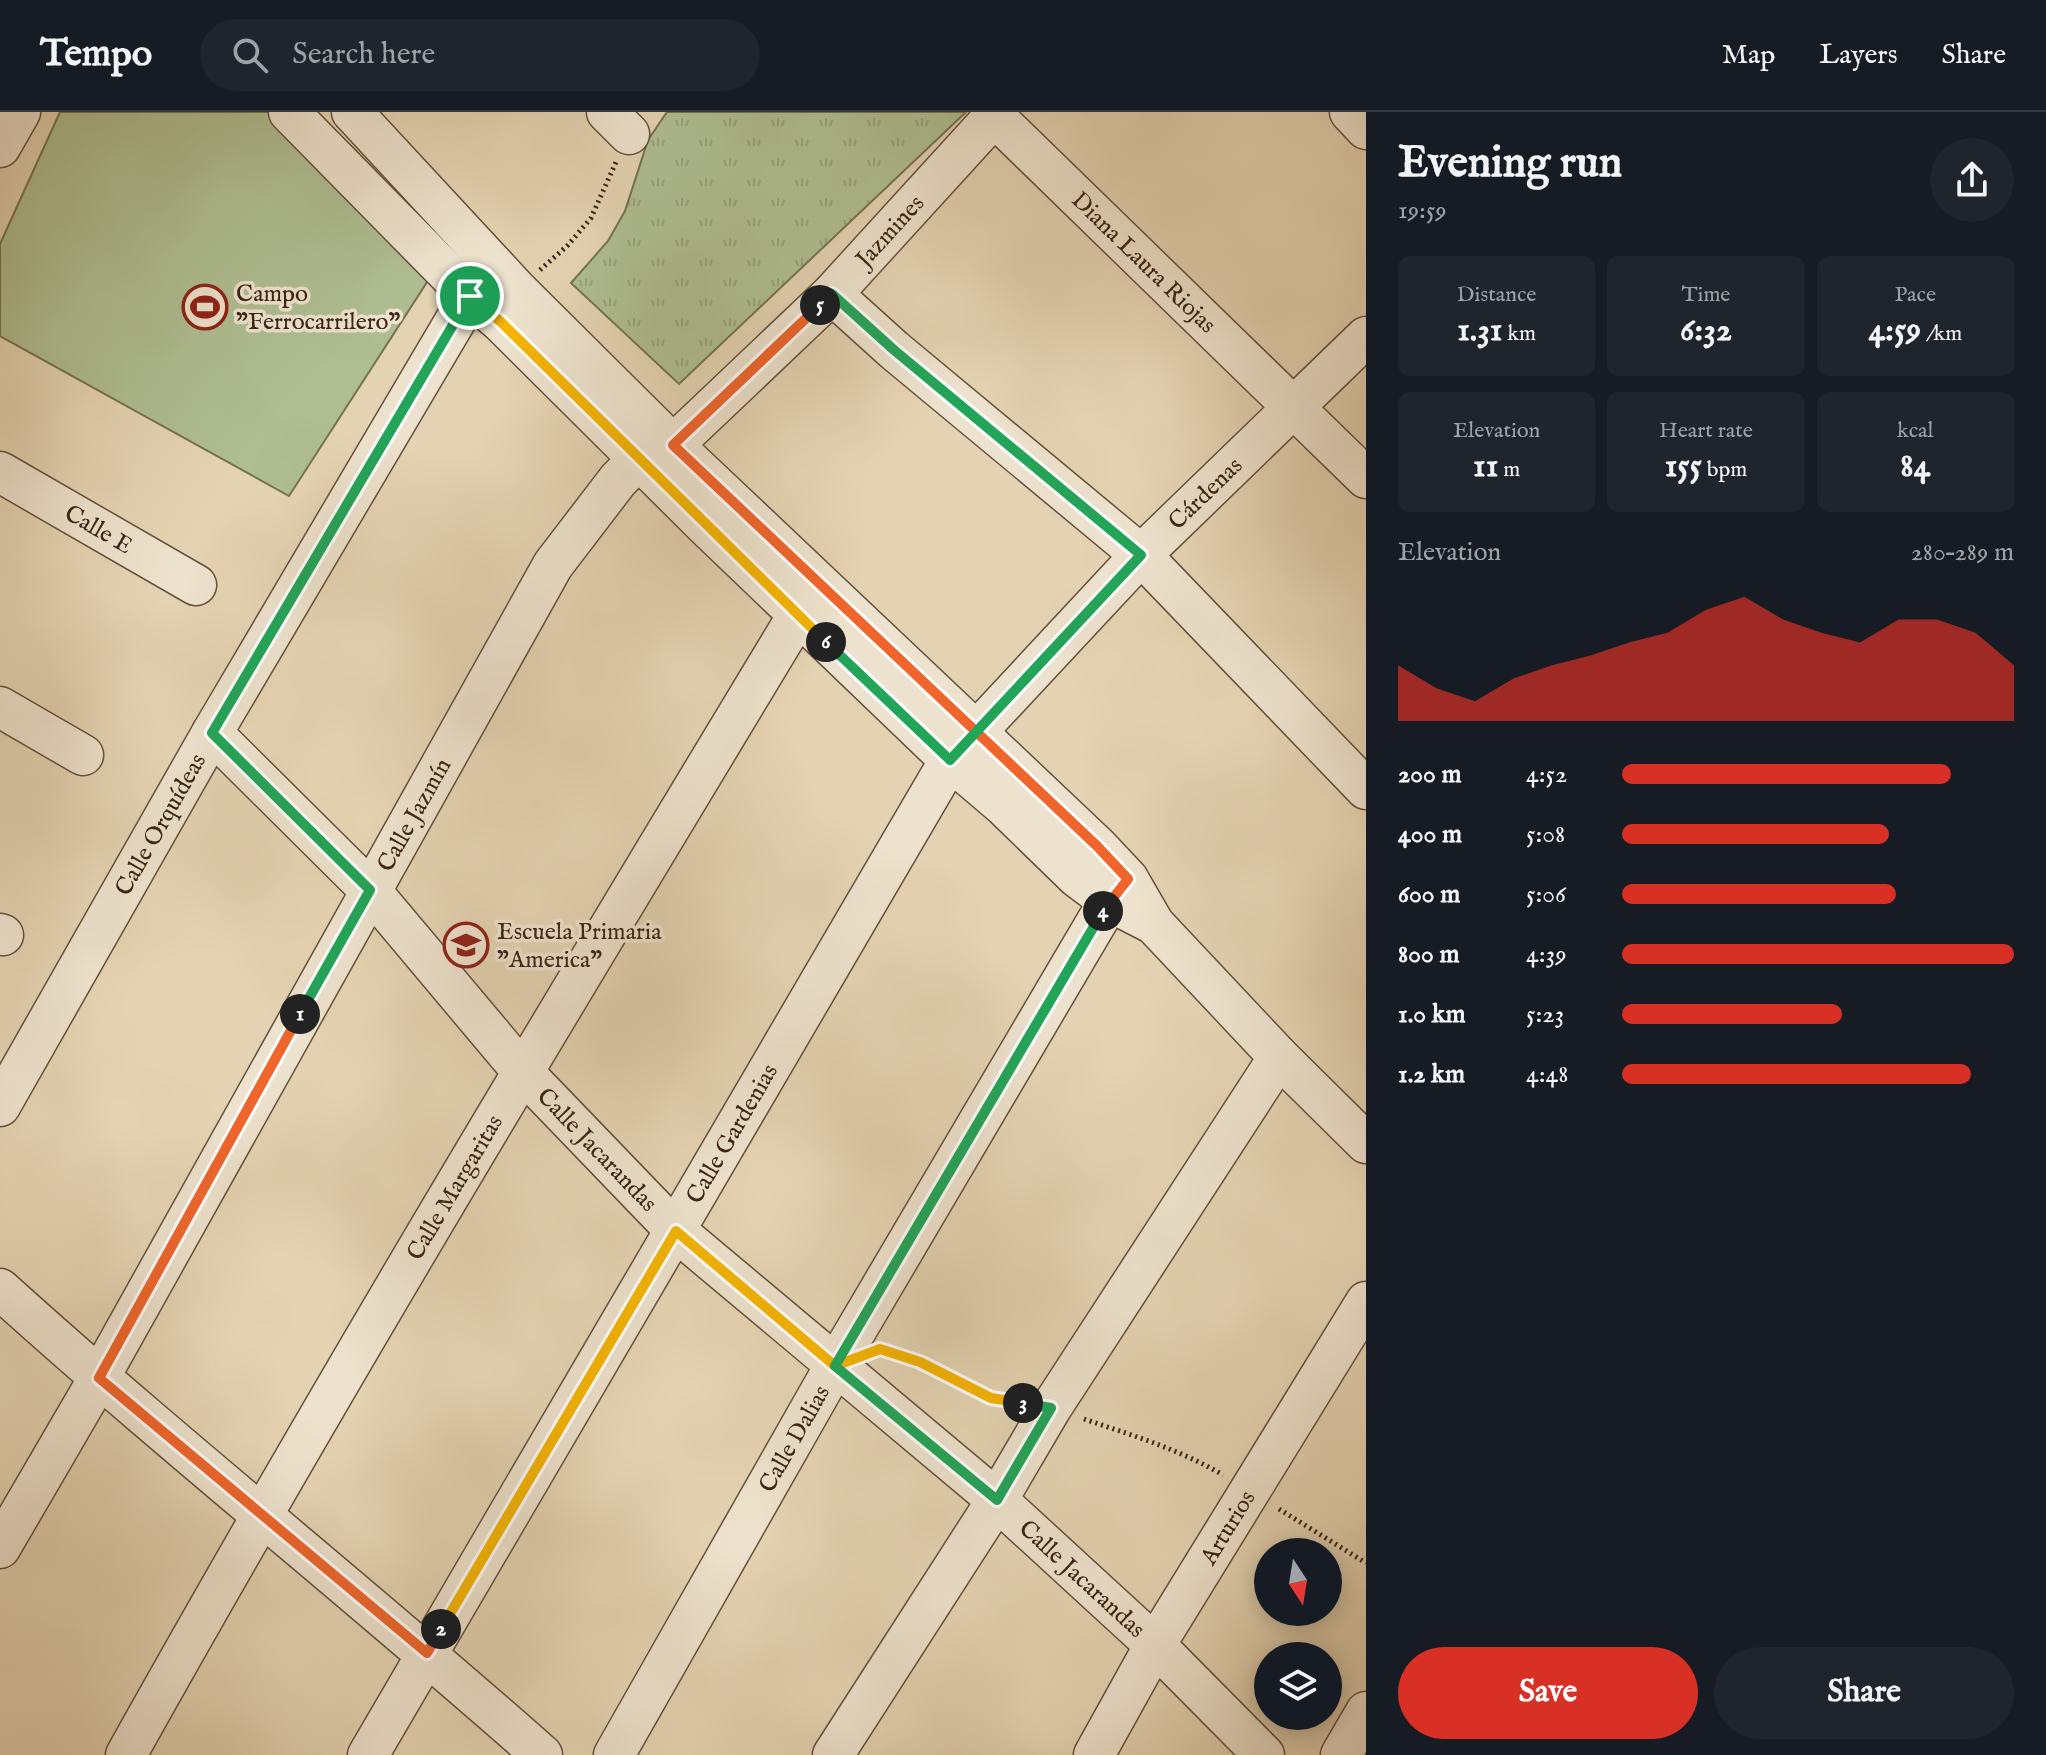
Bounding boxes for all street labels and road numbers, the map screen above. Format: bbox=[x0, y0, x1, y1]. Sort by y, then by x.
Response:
street label: Diana Laura Riojas bbox=[1064, 186, 1222, 341]
street label: Jazmines bbox=[848, 189, 932, 277]
street label: Cárdenas bbox=[1162, 451, 1250, 537]
street label: Calle E bbox=[58, 498, 138, 562]
street label: Calle Orquídeas bbox=[109, 748, 214, 902]
street label: Calle Jazmín bbox=[371, 753, 459, 878]
street label: Calle Gardenias bbox=[680, 1059, 786, 1210]
street label: Calle Jacarandas bbox=[530, 1082, 663, 1219]
street label: Calle Margaritas bbox=[400, 1109, 511, 1266]
street label: Calle Dalias bbox=[752, 1380, 838, 1498]
street label: Arturios bbox=[1193, 1485, 1263, 1572]
street label: Calle Jacarandas bbox=[1012, 1514, 1151, 1645]

